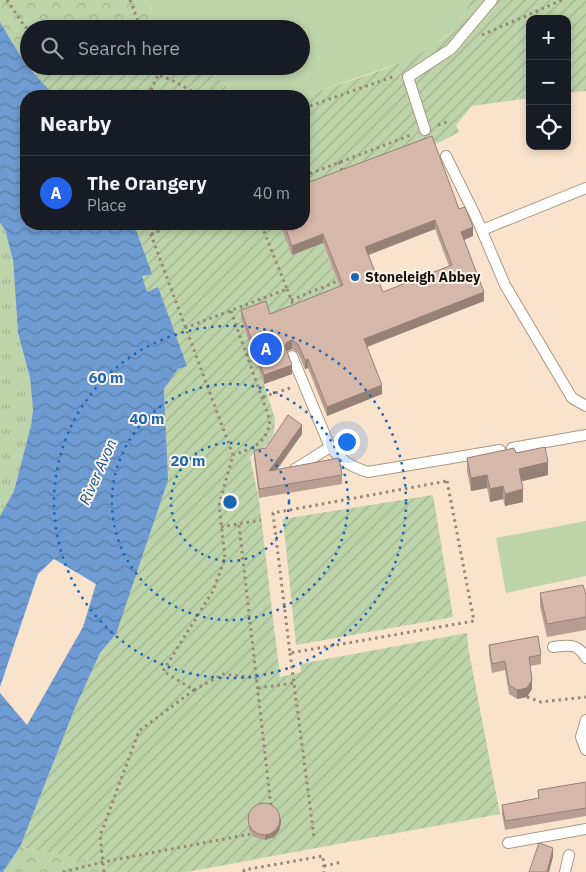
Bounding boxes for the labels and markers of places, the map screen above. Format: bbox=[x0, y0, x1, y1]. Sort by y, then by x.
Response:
place label: Stoneleigh Abbey bbox=[365, 268, 481, 286]
marker: Stoneleigh Abbey bbox=[349, 271, 361, 283]
pin: A bbox=[250, 330, 282, 368]
centre of rings bbox=[221, 493, 239, 511]

